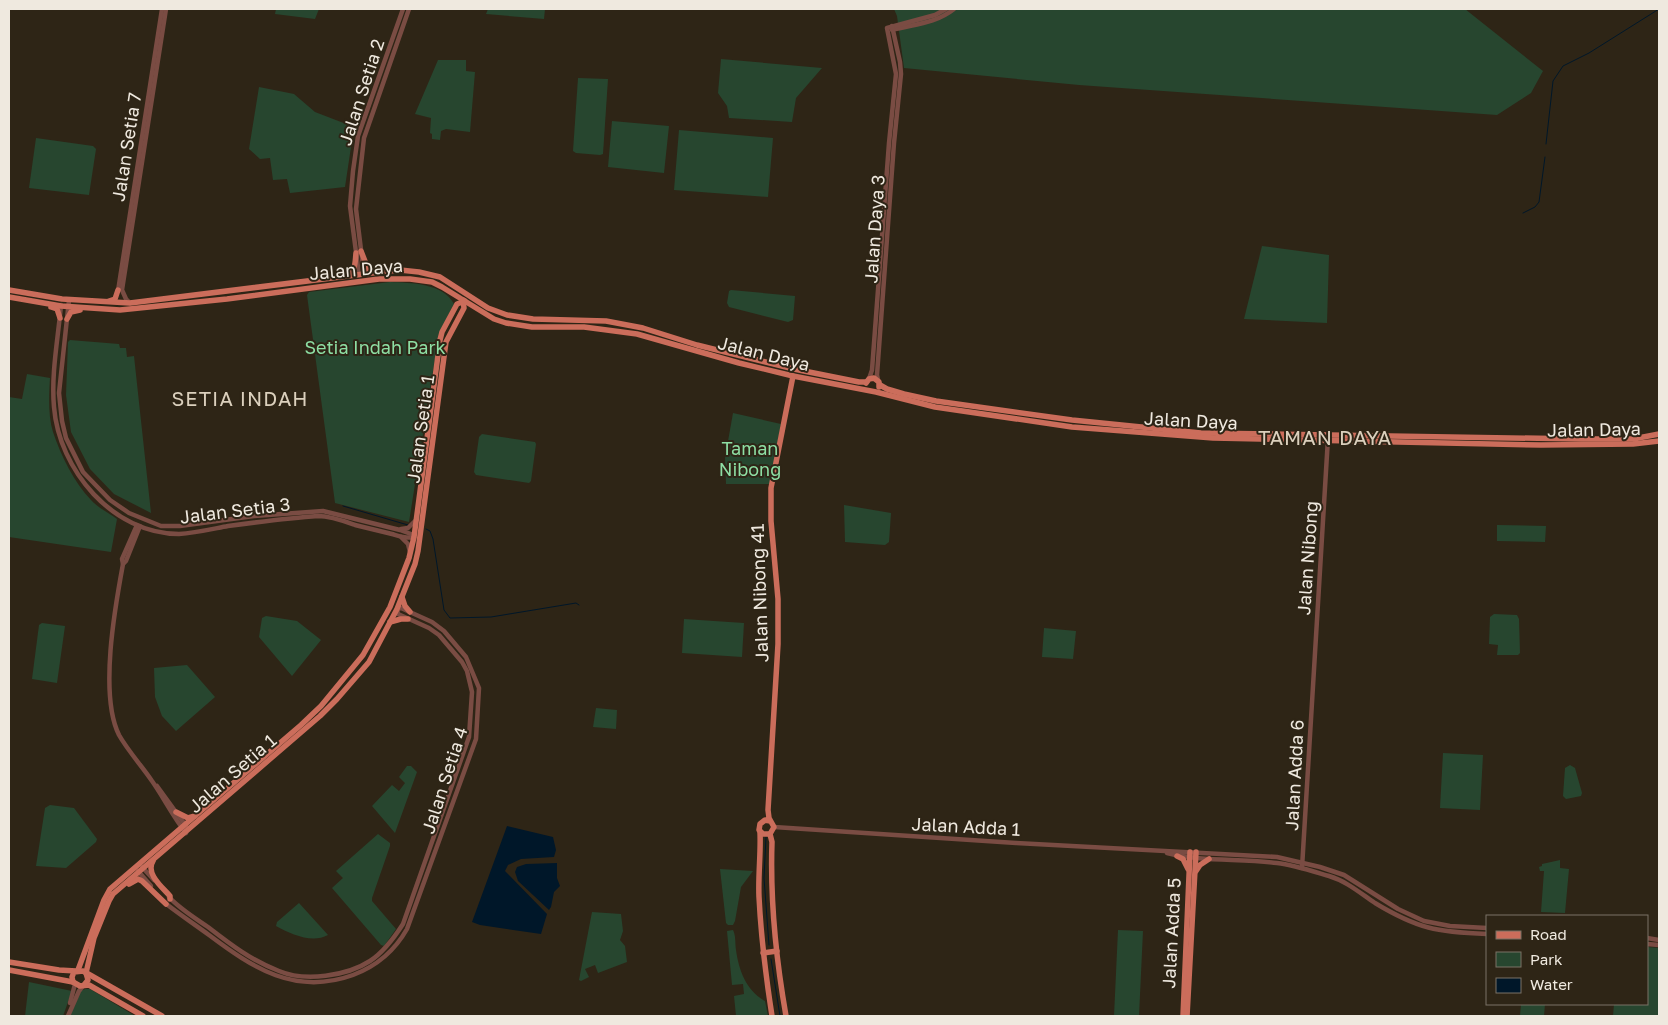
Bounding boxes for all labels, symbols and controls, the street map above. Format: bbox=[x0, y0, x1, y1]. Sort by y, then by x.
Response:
street label: Jalan Setia 2 bbox=[333, 36, 389, 148]
street label: Jalan Setia 7 bbox=[107, 91, 145, 203]
street label: Jalan Daya 3 bbox=[859, 174, 889, 284]
street label: Jalan Daya bbox=[308, 254, 404, 284]
street label: Jalan Daya bbox=[716, 331, 812, 375]
park label: Setia Indah Park bbox=[304, 336, 446, 358]
street label: Jalan Setia 1 bbox=[402, 373, 439, 485]
district label: SETIA INDAH bbox=[172, 386, 308, 410]
street label: Jalan Daya bbox=[1144, 407, 1238, 433]
street label: Jalan Daya bbox=[1547, 417, 1641, 441]
district label: TAMAN DAYA bbox=[1258, 425, 1392, 449]
park label: Taman Nibong bbox=[719, 437, 781, 480]
street label: Jalan Setia 3 bbox=[179, 492, 291, 528]
street label: Jalan Nibong bbox=[1292, 500, 1322, 616]
street label: Jalan Nibong 41 bbox=[746, 523, 772, 663]
street label: Jalan Adda 6 bbox=[1280, 719, 1308, 831]
street label: Jalan Setia 4 bbox=[416, 724, 472, 836]
street label: Jalan Setia 1 bbox=[184, 729, 281, 817]
street label: Jalan Adda 1 bbox=[911, 812, 1021, 840]
street label: Jalan Adda 5 bbox=[1157, 877, 1185, 989]
legend bbox=[1486, 915, 1648, 1005]
text: Road bbox=[1530, 925, 1567, 943]
text: Park bbox=[1530, 950, 1563, 968]
text: Water bbox=[1530, 975, 1573, 993]

